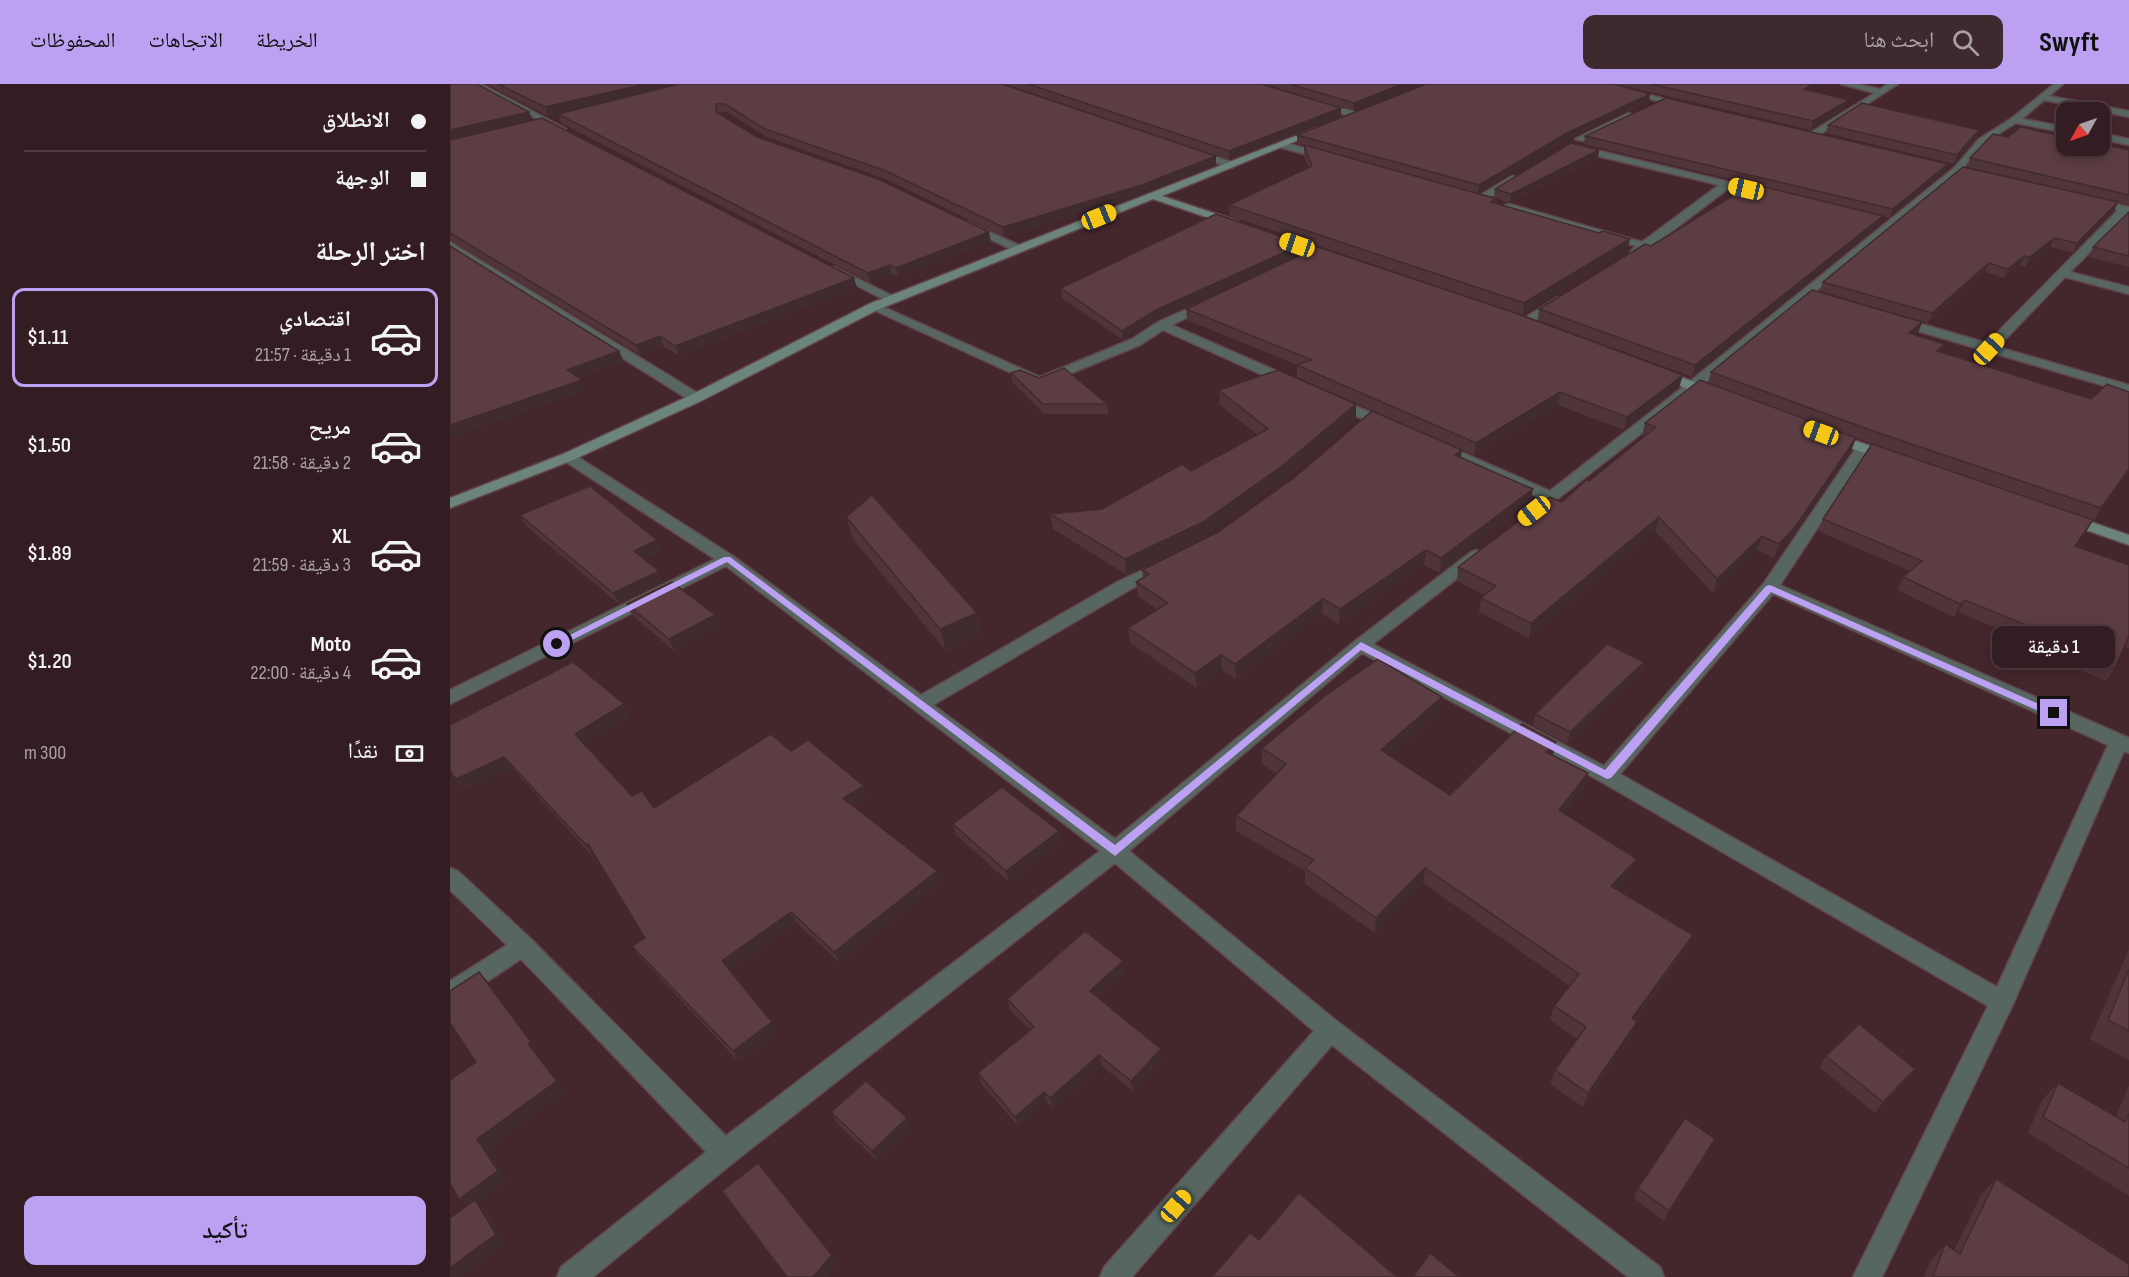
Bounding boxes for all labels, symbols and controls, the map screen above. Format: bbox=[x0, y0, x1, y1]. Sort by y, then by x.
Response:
search box bbox=[1583, 15, 2003, 69]
icon: search bbox=[1949, 26, 1982, 59]
text: Swyft bbox=[2039, 26, 2099, 59]
text: ابحث هنا bbox=[1864, 27, 1934, 54]
text: المحفوظات bbox=[30, 28, 115, 53]
text: الاتجاهات bbox=[148, 28, 223, 53]
text: الخريطة bbox=[256, 28, 318, 53]
north arrow bbox=[2056, 102, 2110, 156]
map controls bbox=[2056, 102, 2110, 156]
text: الانطلاق bbox=[322, 107, 390, 134]
text: الوجهة bbox=[335, 165, 390, 192]
car bbox=[1726, 176, 1766, 202]
car bbox=[1079, 202, 1119, 232]
car bbox=[1277, 231, 1317, 259]
text: اختر الرحلة bbox=[315, 236, 426, 268]
text: اقتصادي bbox=[279, 306, 351, 333]
icon: car bbox=[369, 311, 423, 365]
text: $1.11 bbox=[27, 324, 68, 351]
car bbox=[1970, 330, 2008, 368]
text: 1 دقيقة · 21:57 bbox=[255, 343, 351, 367]
text: مريح bbox=[308, 414, 351, 441]
car bbox=[1801, 418, 1841, 448]
icon: car bbox=[369, 419, 423, 473]
text: $1.50 bbox=[27, 432, 71, 459]
text: 2 دقيقة · 21:58 bbox=[253, 451, 351, 475]
car bbox=[1514, 493, 1554, 529]
text: XL bbox=[332, 523, 351, 550]
icon: car bbox=[369, 527, 423, 581]
text: $1.89 bbox=[27, 540, 72, 567]
text: 3 دقيقة · 21:59 bbox=[252, 553, 351, 577]
callout: 1 دقيقة bbox=[1992, 626, 2116, 668]
route start bbox=[543, 630, 570, 657]
text: Moto bbox=[311, 631, 351, 658]
icon: car bbox=[369, 635, 423, 689]
text: 1 دقيقة bbox=[2027, 635, 2080, 659]
text: $1.20 bbox=[27, 648, 72, 675]
text: 4 دقيقة · 22:00 bbox=[250, 661, 351, 685]
route end bbox=[2040, 699, 2067, 726]
icon: cash bbox=[393, 737, 426, 770]
text: نقدًا bbox=[348, 738, 378, 765]
text: 300 m bbox=[24, 741, 66, 765]
car bbox=[1157, 1187, 1195, 1225]
button: تأكيد bbox=[24, 1196, 426, 1265]

